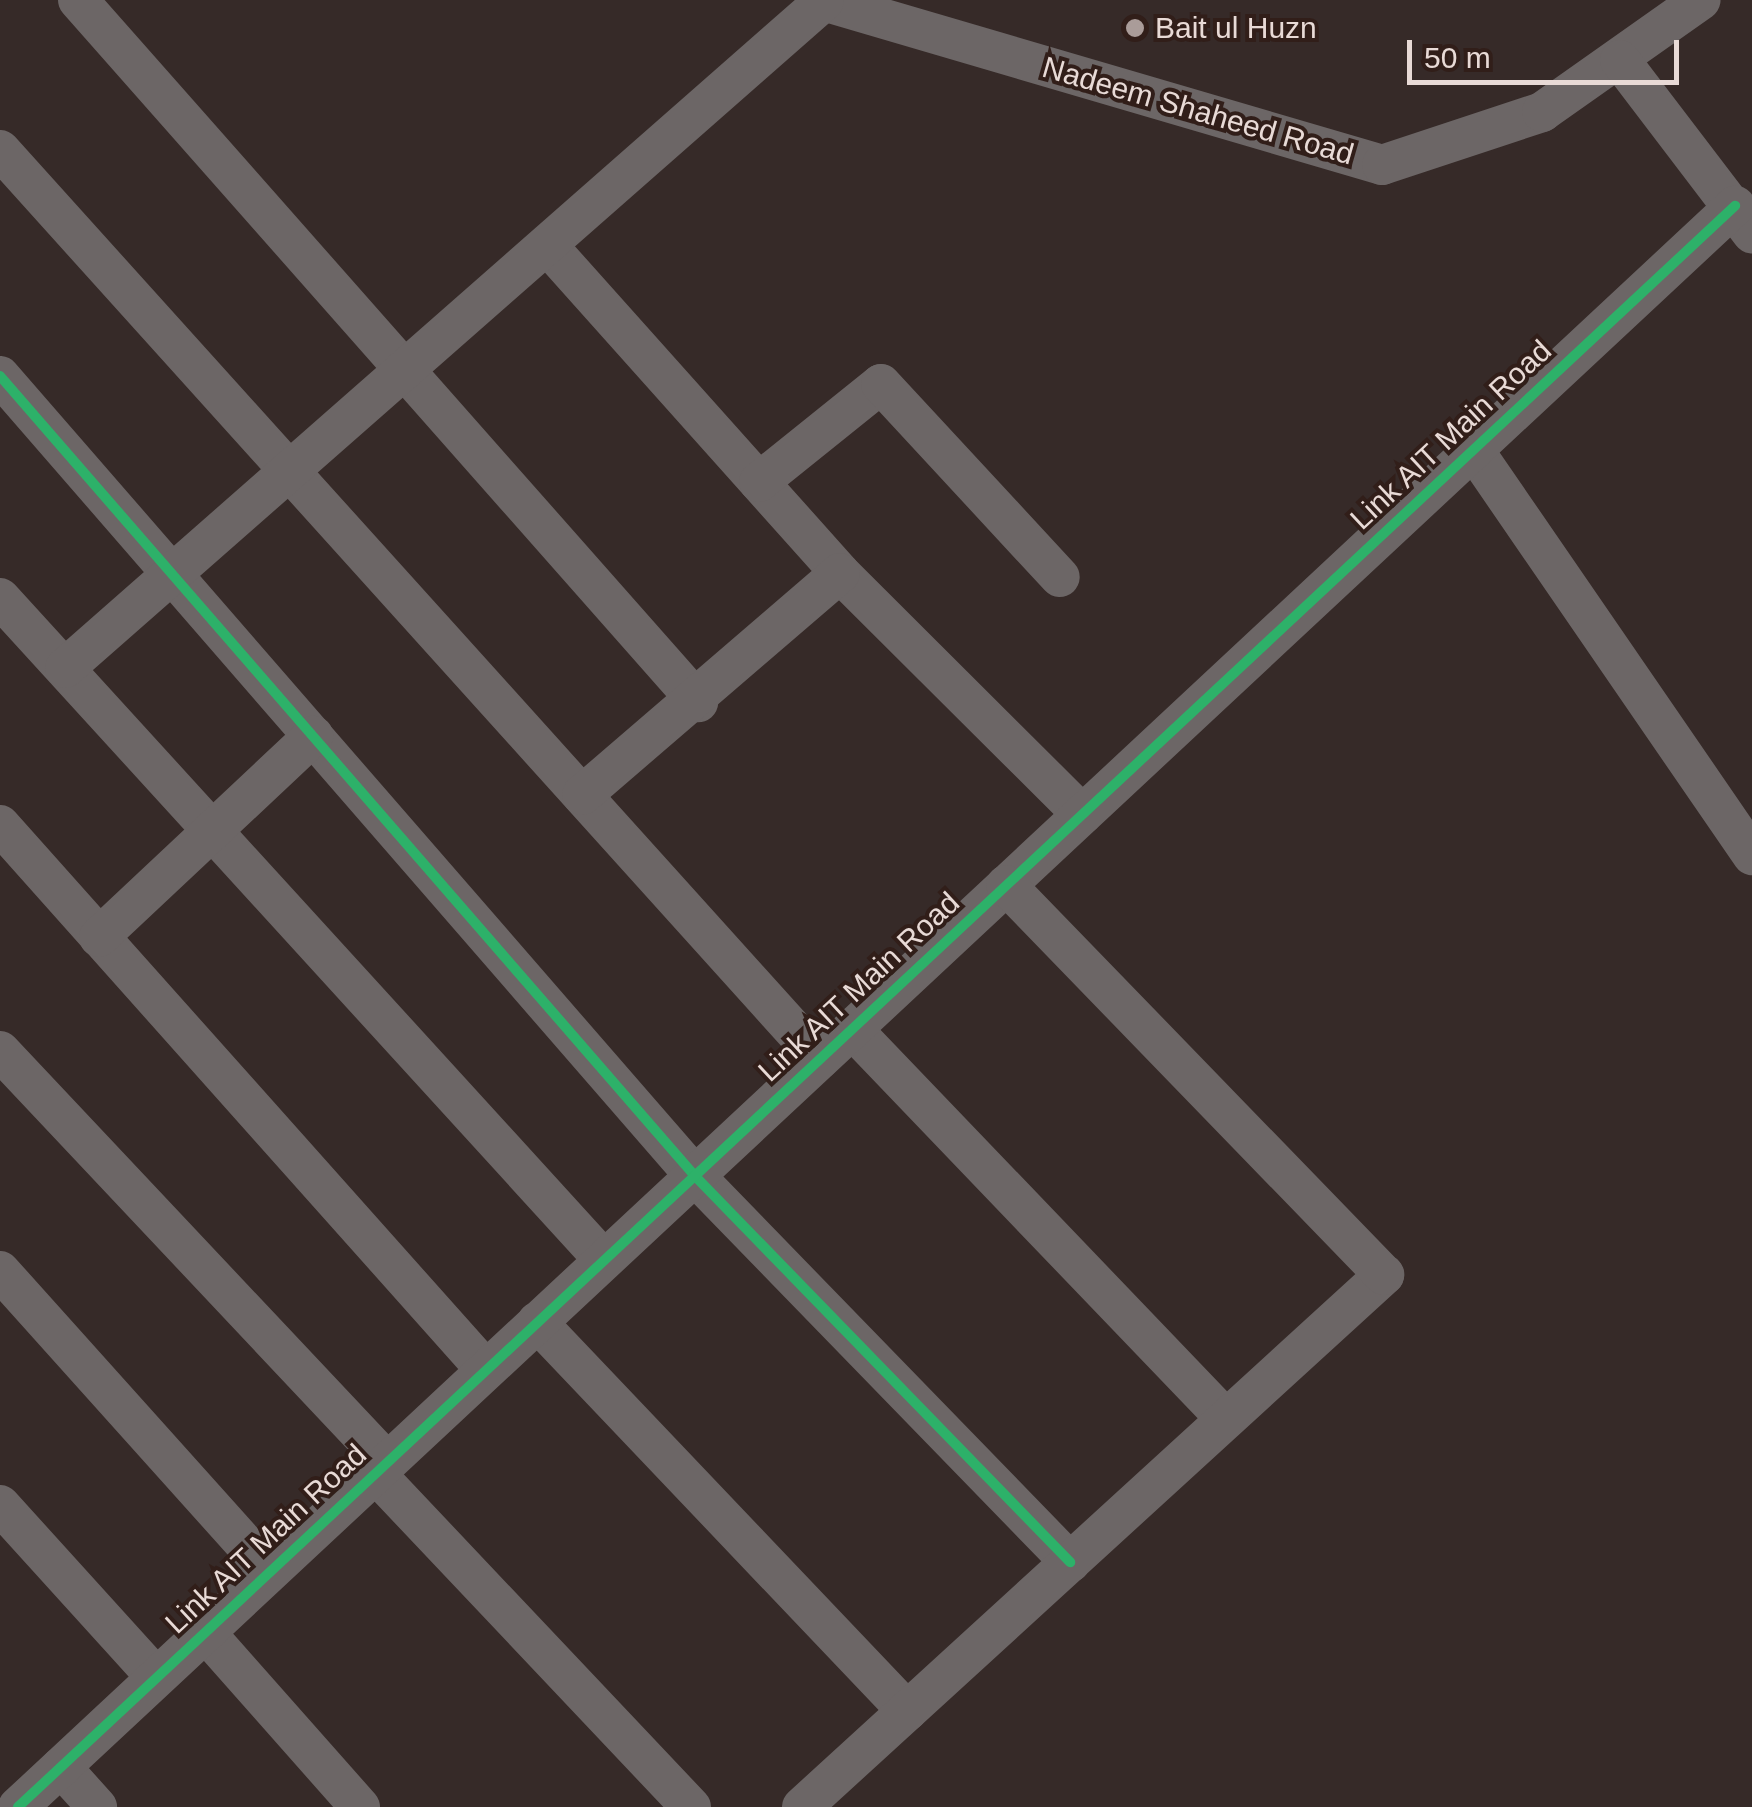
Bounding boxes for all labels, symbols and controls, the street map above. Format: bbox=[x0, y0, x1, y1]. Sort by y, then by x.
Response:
place label: Bait ul Huzn bbox=[1155, 10, 1317, 46]
marker: Bait ul Huzn bbox=[1124, 17, 1146, 39]
scale bar bbox=[1412, 20, 1684, 82]
text: 50 m bbox=[1424, 41, 1491, 74]
street label: Nadeem Shaheed Road bbox=[1038, 49, 1358, 173]
street label: Link AIT Main Road bbox=[1342, 332, 1560, 538]
street label: Link AIT Main Road bbox=[750, 884, 968, 1090]
street label: Link AIT Main Road bbox=[157, 1436, 375, 1642]

